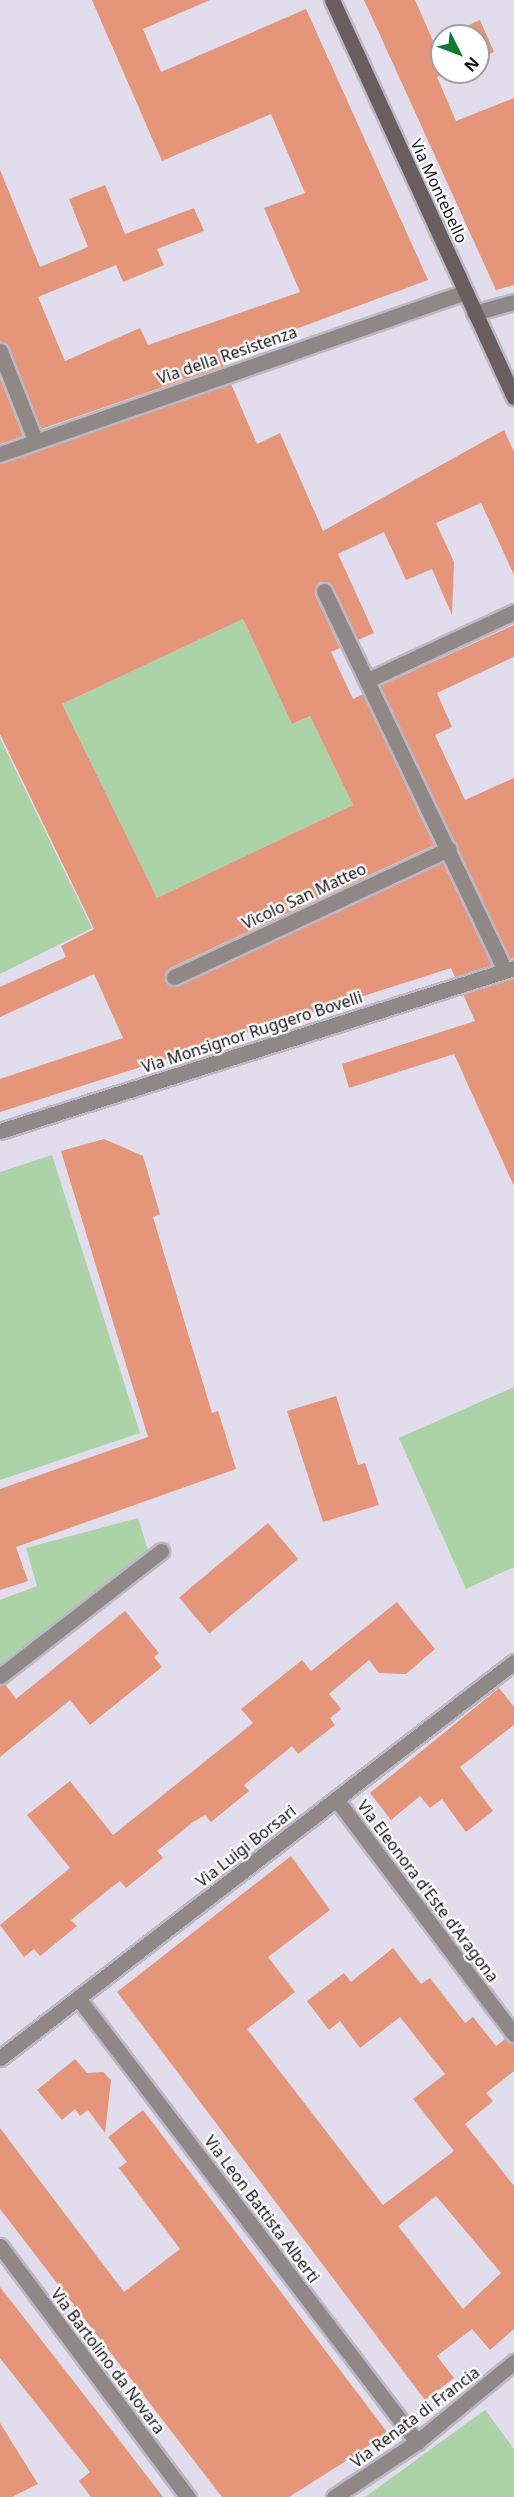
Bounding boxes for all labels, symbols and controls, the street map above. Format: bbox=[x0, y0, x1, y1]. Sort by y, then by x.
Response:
north arrow bbox=[430, 24, 490, 84]
text: N bbox=[459, 53, 484, 77]
street label: Via Montebello bbox=[407, 136, 471, 246]
street label: Via della Resistenza bbox=[155, 322, 299, 388]
street label: Vicolo San Matteo bbox=[239, 859, 369, 933]
street label: Via Monsignor Ruggero Bovelli bbox=[139, 987, 365, 1077]
street label: Via Eleonora d'Este d'Aragona bbox=[353, 1796, 503, 1986]
street label: Via Luigi Borsari bbox=[192, 1801, 300, 1891]
street label: Via Leon Battista Alberti bbox=[200, 2132, 324, 2286]
street label: Via Bartolino da Novara bbox=[47, 2284, 169, 2438]
street label: Via Renata di Francia bbox=[347, 2362, 483, 2472]

